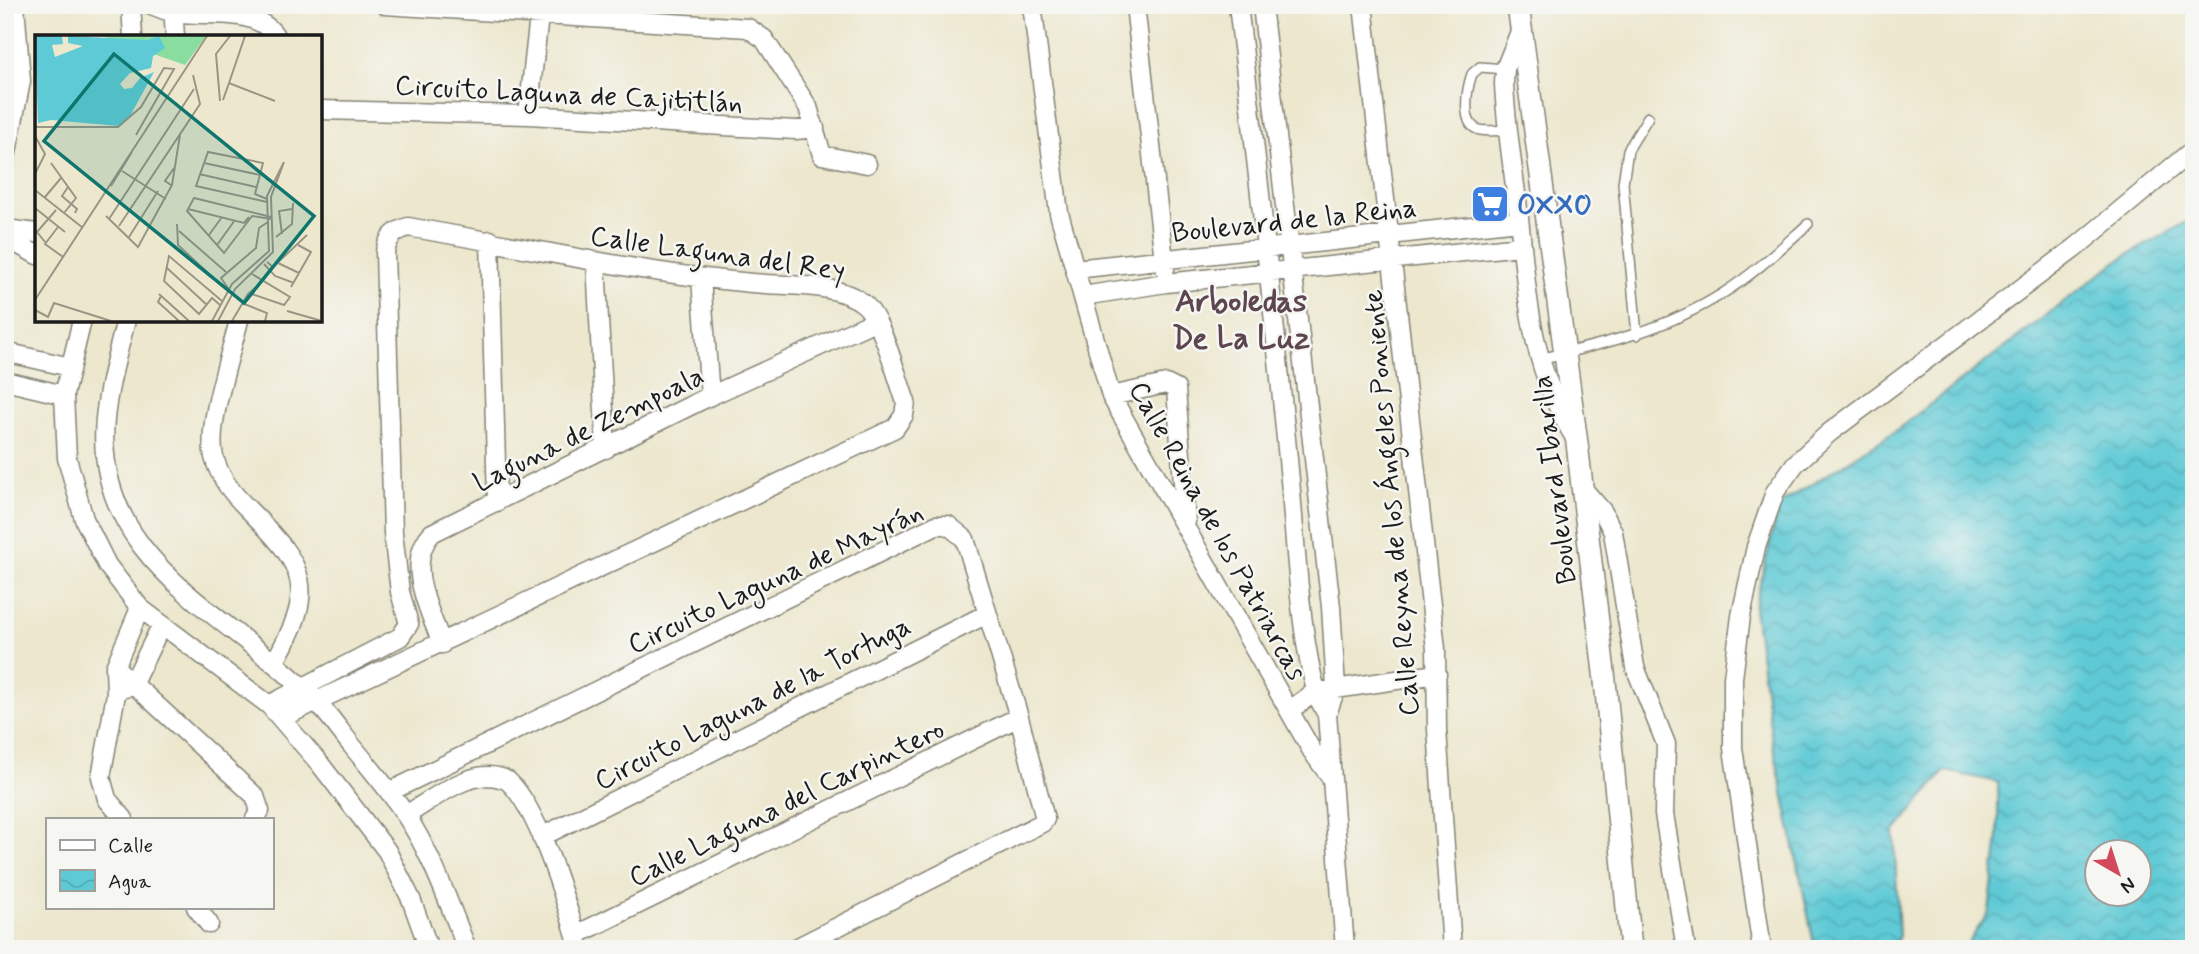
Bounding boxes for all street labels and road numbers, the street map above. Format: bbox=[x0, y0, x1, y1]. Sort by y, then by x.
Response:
street label: Circuito Laguna de Cajititlán bbox=[394, 68, 744, 125]
street label: Boulevard de la Reina bbox=[1170, 190, 1419, 253]
street label: Calle Laguna del Rey bbox=[587, 218, 848, 294]
street label: Calle Reyna de los Ángeles Poniente bbox=[1354, 288, 1433, 718]
street label: Laguna de Zempoala bbox=[468, 358, 712, 505]
street label: Boulevard Ibarilla bbox=[1524, 373, 1587, 586]
street label: Calle Reina de los Patriarcas bbox=[1119, 375, 1315, 687]
street label: Circuito Laguna de Mayrán bbox=[622, 494, 931, 666]
street label: Circuito Laguna de la Tortuga bbox=[589, 608, 919, 802]
street label: Calle Laguna del Carpintero bbox=[623, 712, 952, 900]

